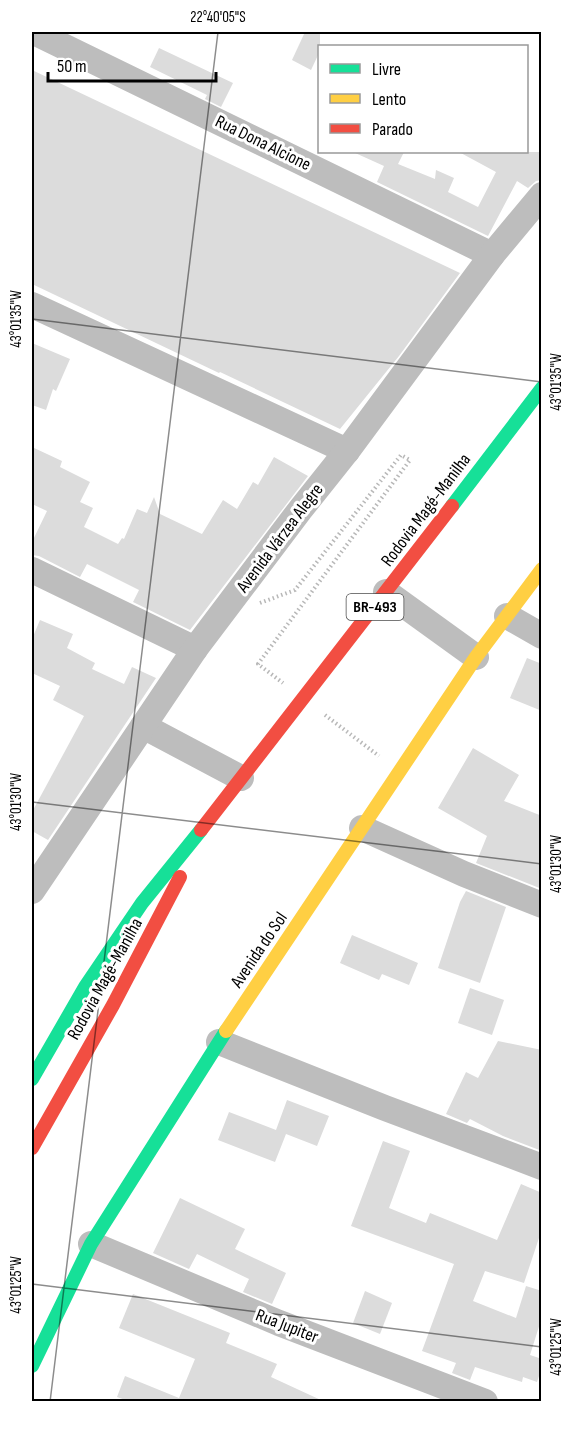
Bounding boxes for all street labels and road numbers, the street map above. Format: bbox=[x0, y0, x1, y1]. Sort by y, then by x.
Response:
street label: Rua Dona Alcione bbox=[212, 111, 314, 175]
street label: Rodovia Magé-Manilha bbox=[377, 449, 475, 571]
street label: Avenida Várzea Alegre bbox=[232, 480, 328, 597]
road number: BR-493 bbox=[346, 594, 404, 620]
street label: Avenida do Sol bbox=[226, 908, 292, 992]
street label: Rodovia Magé-Manilha bbox=[63, 914, 147, 1043]
street label: Rua Jupiter bbox=[253, 1304, 321, 1348]

